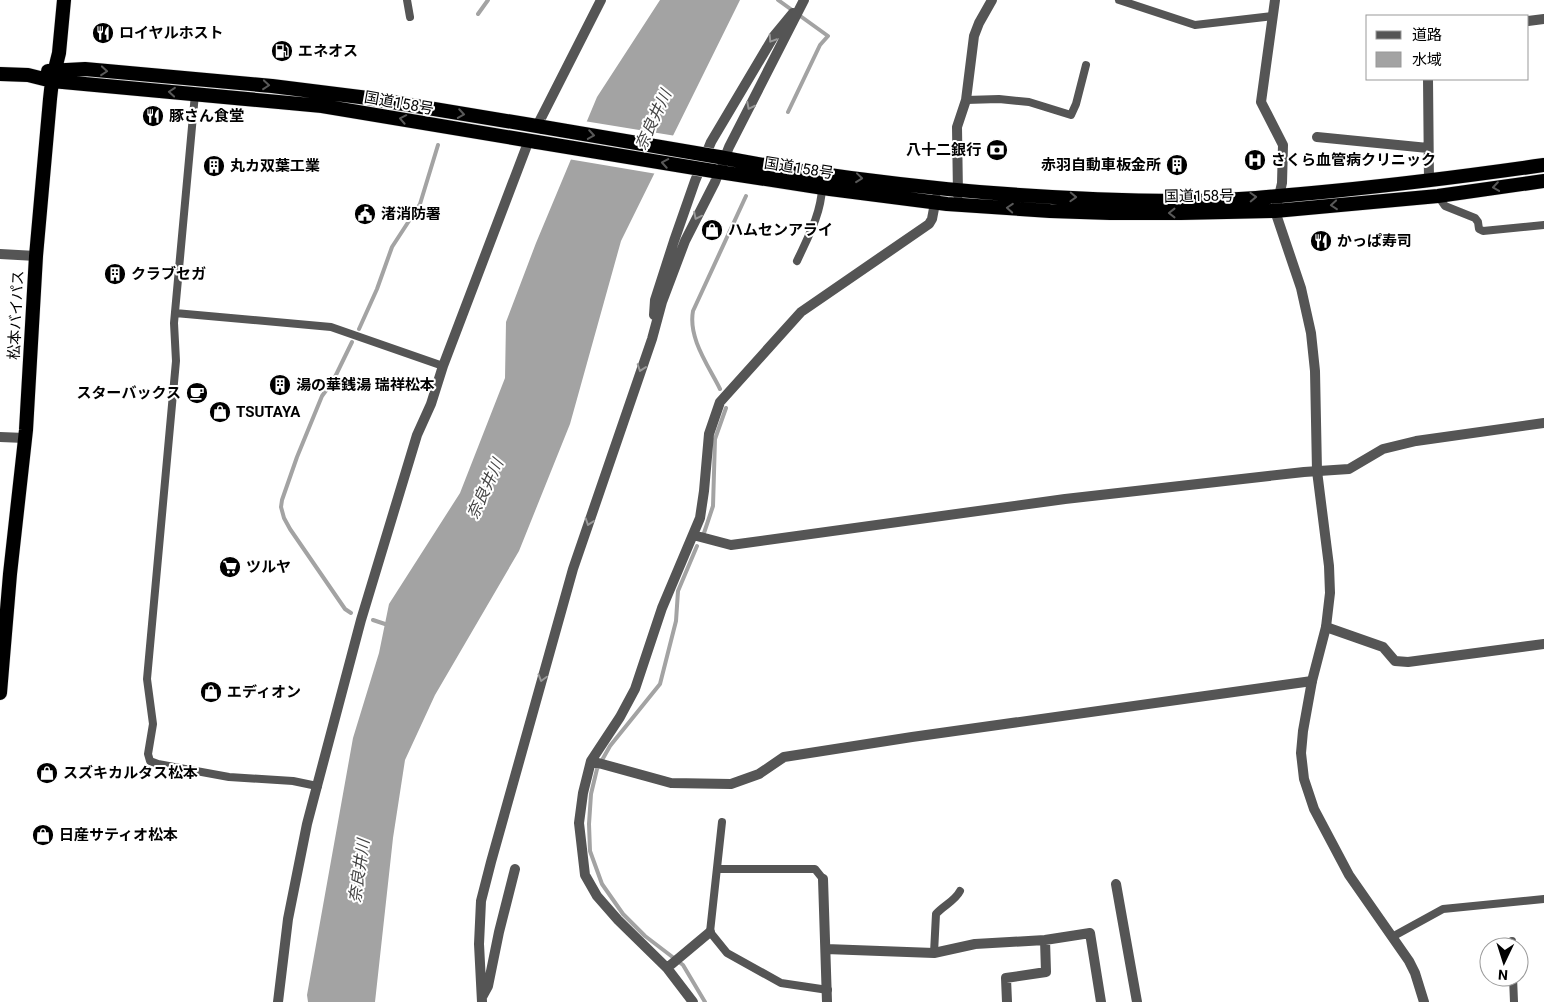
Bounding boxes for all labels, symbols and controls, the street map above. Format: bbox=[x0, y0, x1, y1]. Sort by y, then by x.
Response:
legend bbox=[1366, 15, 1529, 80]
restaurant icon: ロイヤルホスト bbox=[91, 21, 115, 45]
place label: ロイヤルホスト bbox=[119, 24, 224, 42]
text: 道路 bbox=[1412, 26, 1442, 44]
one-way arrow bbox=[769, 34, 779, 43]
fuel station icon: エネオス bbox=[270, 39, 294, 63]
place label: エネオス bbox=[298, 42, 358, 60]
text: 水域 bbox=[1412, 51, 1442, 69]
one-way arrow bbox=[100, 65, 108, 76]
one-way arrow bbox=[262, 80, 270, 91]
water label: 奈良井川 bbox=[631, 85, 676, 153]
one-way arrow bbox=[168, 86, 176, 97]
street label: 国道158号 bbox=[363, 88, 435, 118]
one-way arrow bbox=[746, 101, 756, 110]
restaurant icon: 豚さん食堂 bbox=[141, 104, 165, 128]
place label: 豚さん食堂 bbox=[169, 107, 244, 125]
one-way arrow bbox=[457, 108, 466, 118]
one-way arrow bbox=[398, 115, 407, 125]
one-way arrow bbox=[587, 130, 595, 140]
bank icon: 八十二銀行 bbox=[985, 138, 1009, 162]
place label: 八十二銀行 bbox=[906, 141, 981, 159]
hospital icon: さくら血管病クリニック bbox=[1243, 148, 1267, 172]
place label: さくら血管病クリニック bbox=[1271, 151, 1436, 169]
building icon: 赤羽自動車板金所 bbox=[1165, 153, 1189, 177]
building icon: 丸カ双葉工業 bbox=[202, 154, 226, 178]
street label: 国道158号 bbox=[763, 154, 835, 182]
place label: 赤羽自動車板金所 bbox=[1041, 156, 1161, 174]
place label: 丸カ双葉工業 bbox=[230, 157, 320, 175]
one-way arrow bbox=[661, 159, 670, 169]
one-way arrow bbox=[855, 172, 863, 183]
one-way arrow bbox=[1491, 182, 1500, 192]
street label: 国道158号 bbox=[1164, 186, 1234, 206]
one-way arrow bbox=[1069, 191, 1077, 202]
one-way arrow bbox=[1249, 192, 1257, 203]
one-way arrow bbox=[1330, 199, 1338, 210]
public building icon: 渚消防署 bbox=[353, 202, 377, 226]
one-way arrow bbox=[1005, 203, 1013, 214]
place label: 渚消防署 bbox=[381, 205, 441, 223]
one-way arrow bbox=[1168, 208, 1176, 218]
one-way arrow bbox=[693, 211, 703, 220]
shop icon: ハムセンアライ bbox=[700, 218, 724, 242]
place label: ハムセンアライ bbox=[728, 221, 833, 239]
restaurant icon: かっぱ寿司 bbox=[1309, 229, 1333, 253]
place label: かっぱ寿司 bbox=[1337, 232, 1412, 250]
building icon: クラブセガ bbox=[103, 262, 127, 286]
place label: クラブセガ bbox=[131, 265, 206, 283]
street label: 松本バイパス bbox=[5, 270, 27, 360]
one-way arrow bbox=[637, 364, 647, 372]
building icon: 湯の華銭湯 瑞祥松本 bbox=[268, 373, 292, 397]
place label: 湯の華銭湯 瑞祥松本 bbox=[296, 376, 435, 394]
cafe icon: スターバックス bbox=[185, 381, 209, 405]
place label: スターバックス bbox=[77, 384, 181, 402]
shop icon: TSUTAYA bbox=[208, 400, 232, 424]
place label: TSUTAYA bbox=[236, 403, 301, 421]
water label: 奈良井川 bbox=[463, 454, 508, 522]
one-way arrow bbox=[585, 518, 595, 526]
supermarket icon: ツルヤ bbox=[218, 555, 242, 579]
place label: ツルヤ bbox=[246, 558, 291, 576]
one-way arrow bbox=[537, 673, 548, 682]
shop icon: エディオン bbox=[199, 680, 223, 704]
place label: エディオン bbox=[227, 683, 301, 701]
shop icon: スズキカルタス松本 bbox=[35, 761, 59, 785]
place label: スズキカルタス松本 bbox=[63, 764, 198, 782]
shop icon: 日産サティオ松本 bbox=[31, 823, 55, 847]
place label: 日産サティオ松本 bbox=[59, 826, 178, 844]
water label: 奈良井川 bbox=[345, 836, 373, 904]
north arrow bbox=[1479, 937, 1529, 987]
text: N bbox=[1498, 967, 1509, 983]

